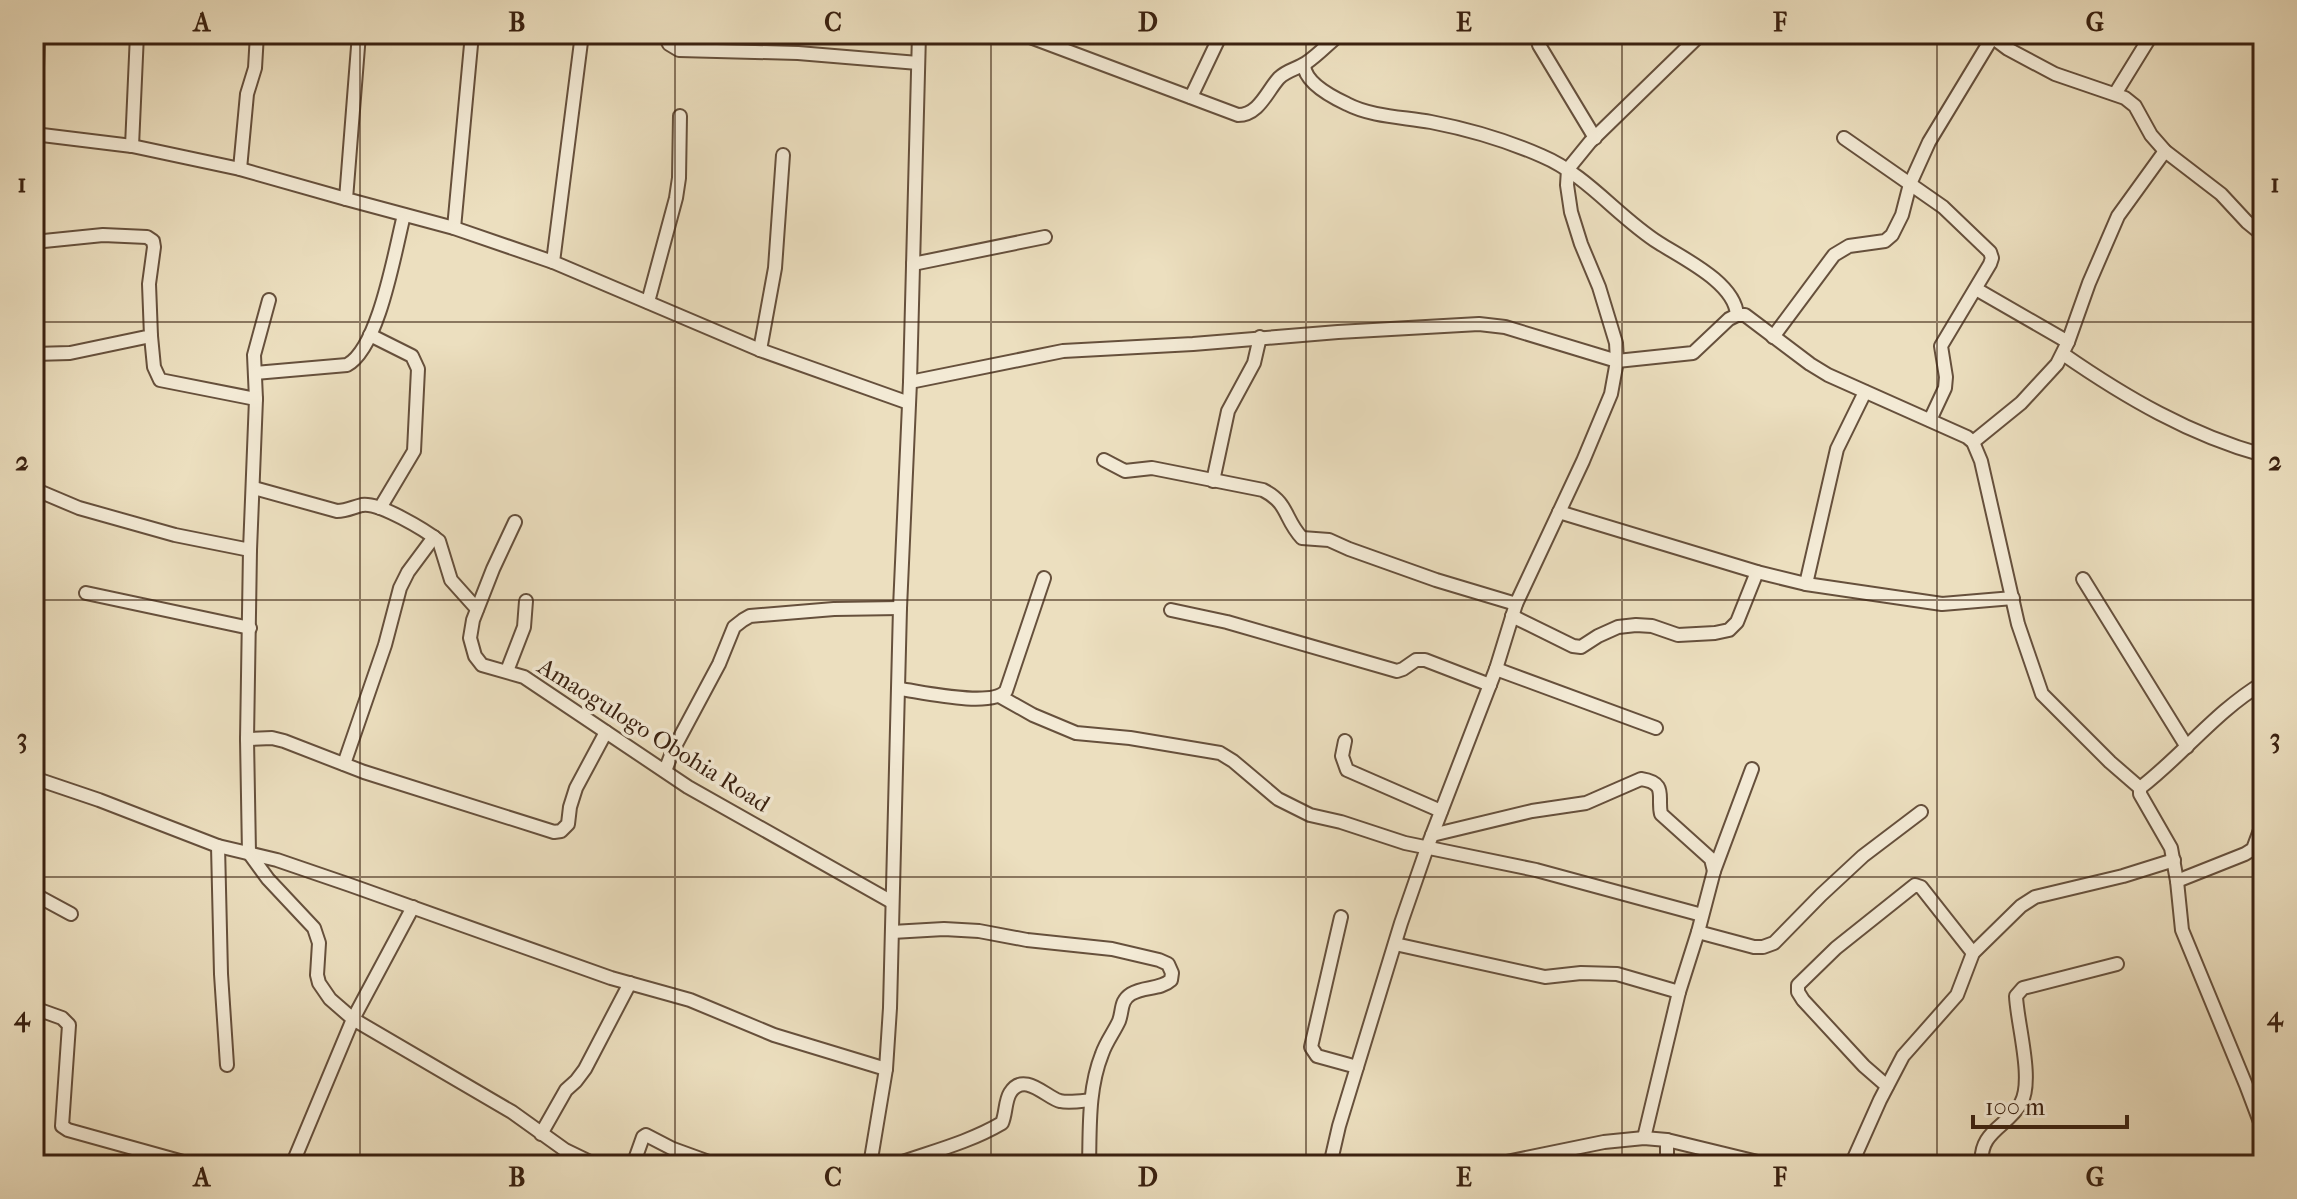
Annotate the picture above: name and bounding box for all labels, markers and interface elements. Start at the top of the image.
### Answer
text: A [192,7,212,38]
text: B [509,7,526,38]
text: C [824,7,842,38]
text: D [1138,7,1158,38]
text: E [1456,7,1472,38]
text: F [1772,7,1787,38]
text: G [2086,7,2104,38]
text: 1 [17,168,27,199]
text: 1 [2270,168,2280,199]
text: 2 [15,446,29,477]
text: 2 [2268,446,2282,477]
street label: Amaogulogo Obohia Road [532,652,776,818]
text: 3 [17,723,27,754]
text: 3 [2270,723,2280,754]
text: 4 [13,1001,31,1033]
text: 4 [2266,1001,2284,1033]
scale bar [1973,1079,2127,1129]
text: 100 m [1985,1093,2045,1121]
text: A [192,1162,212,1193]
text: B [509,1162,526,1193]
text: C [824,1162,842,1193]
text: D [1138,1162,1158,1193]
text: E [1456,1162,1472,1193]
text: F [1772,1162,1787,1193]
text: G [2086,1162,2104,1193]

